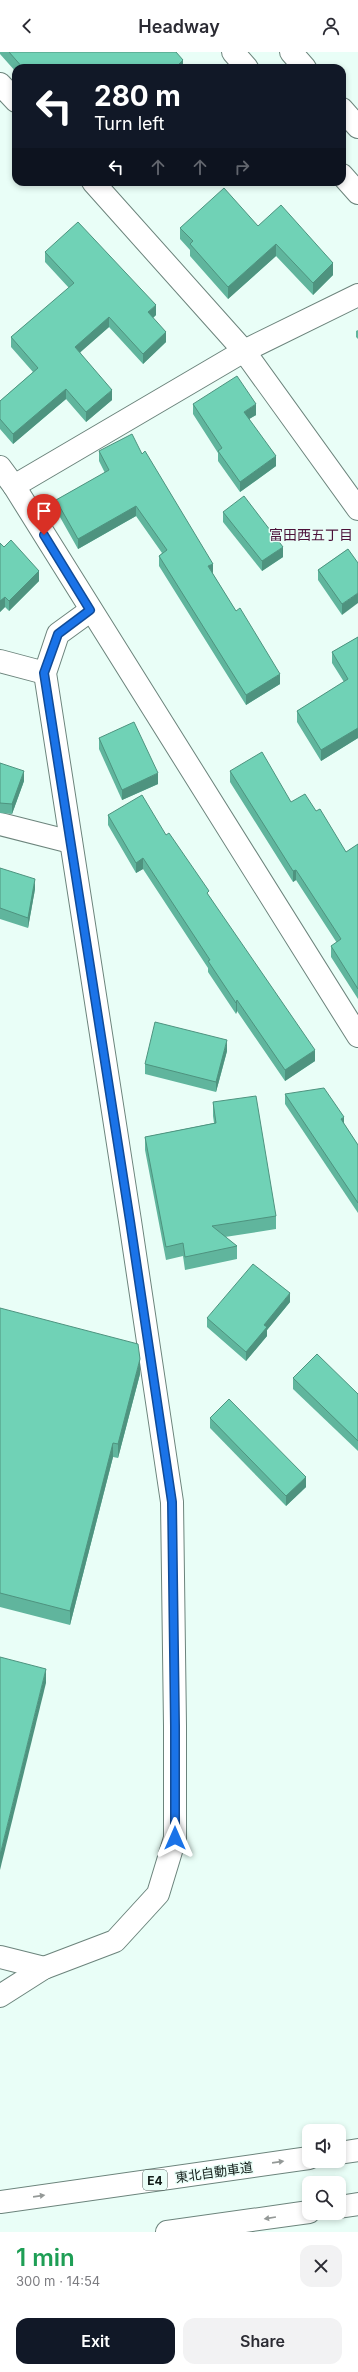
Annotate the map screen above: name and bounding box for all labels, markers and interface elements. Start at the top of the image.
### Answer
icon: back [16,15,38,37]
icon: person [320,15,342,37]
text: Headway [138,16,220,37]
text: 280 m [94,79,181,113]
icon: left [28,80,80,132]
text: Turn left [94,113,164,134]
icon: left [105,156,127,178]
icon: ahead [147,156,169,178]
icon: ahead [189,156,211,178]
icon: right [231,156,253,178]
pin [27,494,61,535]
icon: arrive [33,500,55,522]
district label: 富田西五丁目 [269,526,353,543]
position arrow [154,1817,196,1859]
map controls [302,2124,346,2220]
button: sound [302,2124,346,2168]
street label: 東北自動車道 [174,2159,254,2185]
one-way arrow [272,2159,284,2165]
road number: E4 [143,2170,167,2190]
button: search [302,2176,346,2220]
one-way arrow [33,2193,45,2199]
one-way arrow [264,2215,277,2221]
text: 1 min [16,2243,75,2272]
button: close [300,2245,342,2287]
text: 300 m · 14:54 [16,2273,100,2289]
button: Exit [16,2318,175,2364]
button: Share [183,2318,342,2364]

